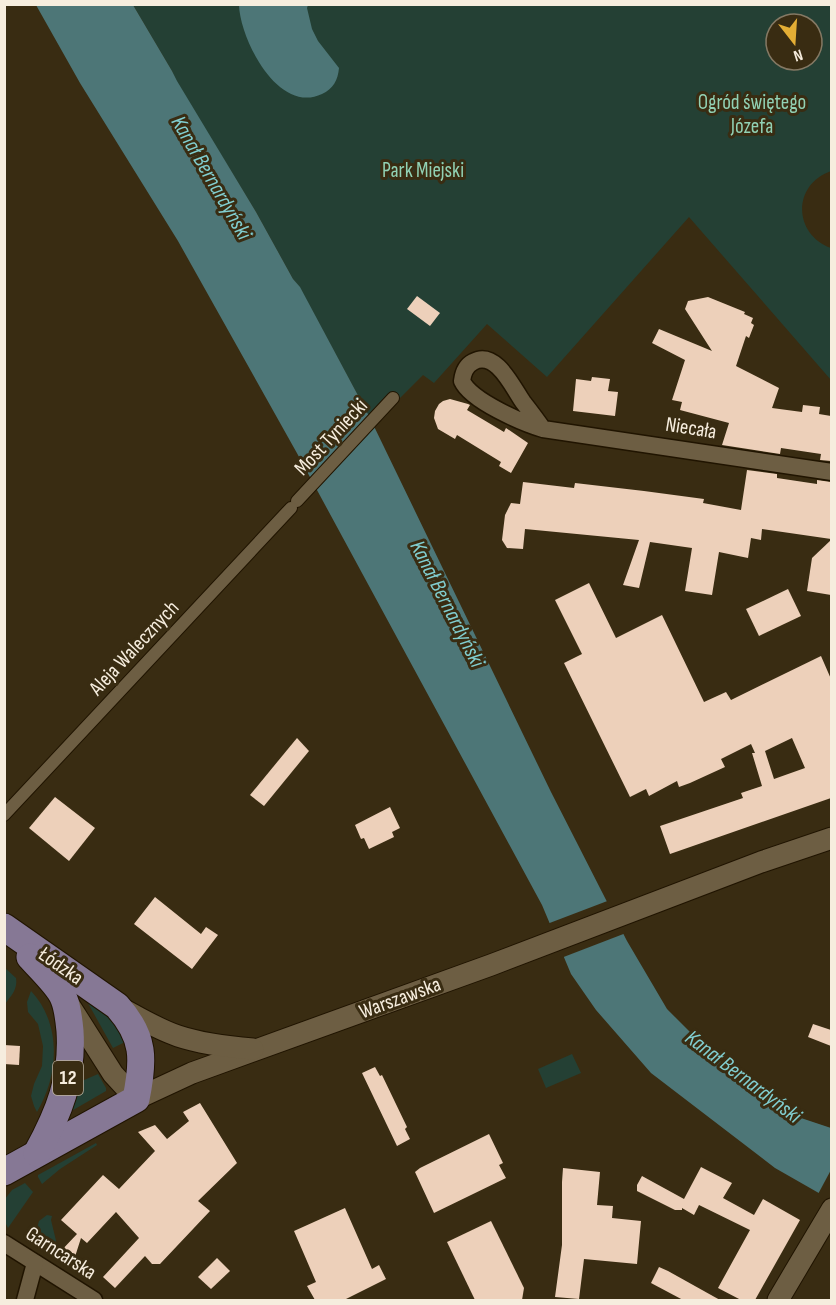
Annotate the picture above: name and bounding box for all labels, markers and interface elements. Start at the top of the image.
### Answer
north arrow [764,12,824,72]
text: N [791,45,805,65]
park label: Ogród świętego Józefa [698,90,806,139]
water label: Kanał Bernardyński [165,111,258,246]
park label: Park Miejski [382,158,464,183]
street label: Most Tyniecki [289,393,373,481]
street label: Niecała [664,412,718,444]
water label: Kanał Bernardyński [403,536,491,673]
street label: Aleja Walecznych [83,595,184,701]
street label: Łódzka [33,941,88,990]
street label: Warszawska [356,972,444,1024]
water label: Kanał Bernardyński [680,1024,807,1130]
road number: 12 [53,1061,83,1095]
street label: Garncarska [21,1221,101,1285]

